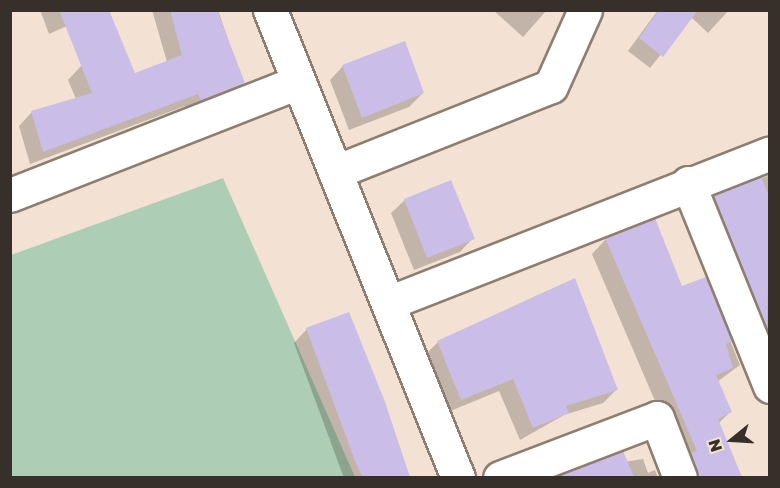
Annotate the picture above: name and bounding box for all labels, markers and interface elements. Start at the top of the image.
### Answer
north arrow [702,410,762,470]
text: N [703,437,726,454]

